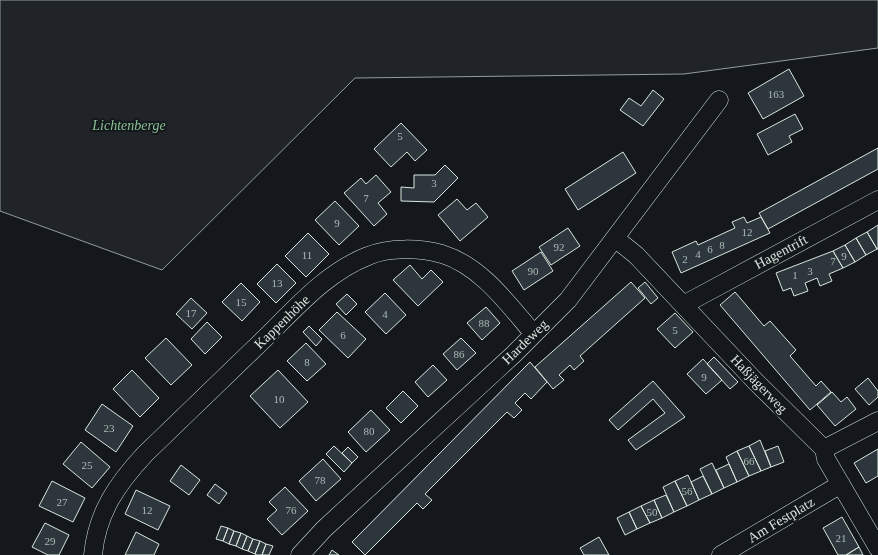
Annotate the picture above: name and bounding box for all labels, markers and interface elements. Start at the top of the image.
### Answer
house number: 163 [768,88,785,100]
park label: Lichtenberge [91,118,166,133]
house number: 5 [397,130,403,142]
house number: 3 [431,177,437,189]
house number: 7 [363,192,369,204]
house number: 9 [334,217,340,229]
house number: 12 [742,226,753,238]
street label: Hagentrift [752,232,810,272]
house number: 8 [719,239,725,251]
house number: 92 [554,241,565,253]
house number: 6 [707,243,713,255]
house number: 4 [695,248,701,260]
house number: 11 [302,249,312,261]
house number: 9 [841,250,847,262]
house number: 2 [682,253,688,265]
house number: 7 [830,255,836,267]
house number: 90 [528,265,539,277]
house number: 3 [807,265,813,277]
house number: 1 [792,269,798,281]
house number: 13 [272,277,283,289]
street label: Kappenhöhe [251,292,313,352]
house number: 15 [236,296,247,308]
house number: 17 [186,307,197,319]
house number: 4 [382,308,388,320]
house number: 88 [479,317,490,329]
street label: Hardeweg [499,317,551,367]
house number: 5 [672,324,678,336]
house number: 6 [340,329,346,341]
house number: 86 [454,348,465,360]
street label: Haßjägerweg [728,352,790,416]
house number: 8 [304,356,310,368]
house number: 9 [701,371,707,383]
house number: 10 [274,393,285,405]
house number: 23 [104,422,115,434]
house number: 80 [364,425,375,437]
house number: 66 [744,455,755,467]
house number: 25 [82,459,93,471]
house number: 78 [315,474,326,486]
house number: 56 [682,485,693,497]
street label: Am Festplatz [745,494,817,546]
house number: 27 [57,496,68,508]
house number: 12 [142,504,153,516]
house number: 76 [286,504,297,516]
house number: 50 [647,506,658,518]
house number: 21 [836,532,847,544]
house number: 29 [45,535,56,547]

